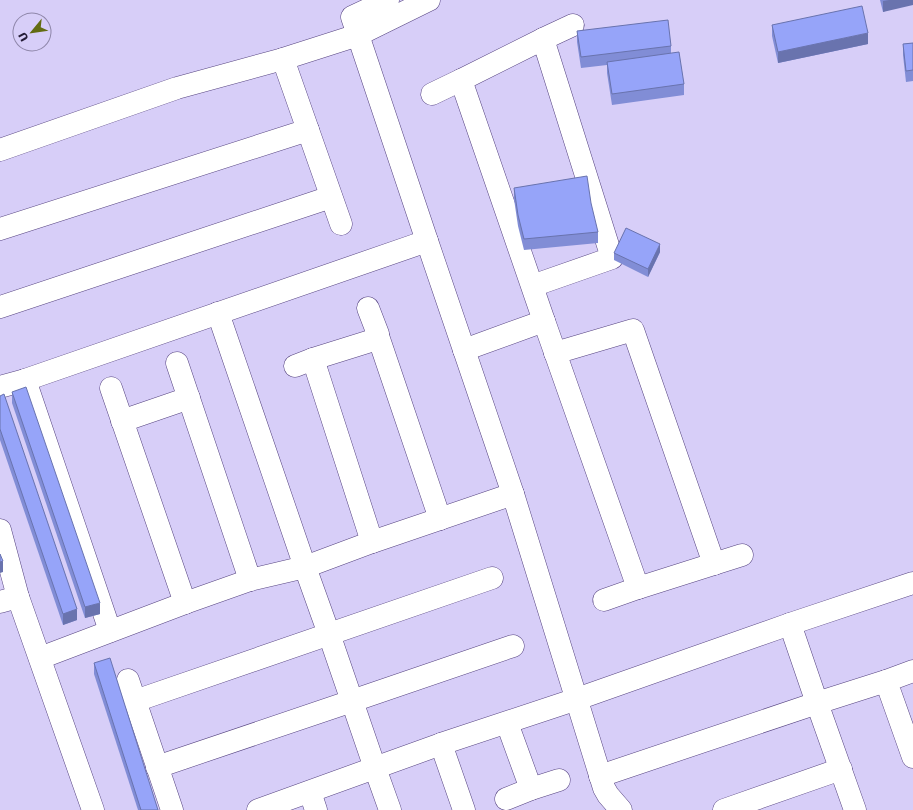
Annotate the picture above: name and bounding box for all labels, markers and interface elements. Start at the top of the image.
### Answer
north arrow [12,12,52,52]
text: U [16,30,32,44]

